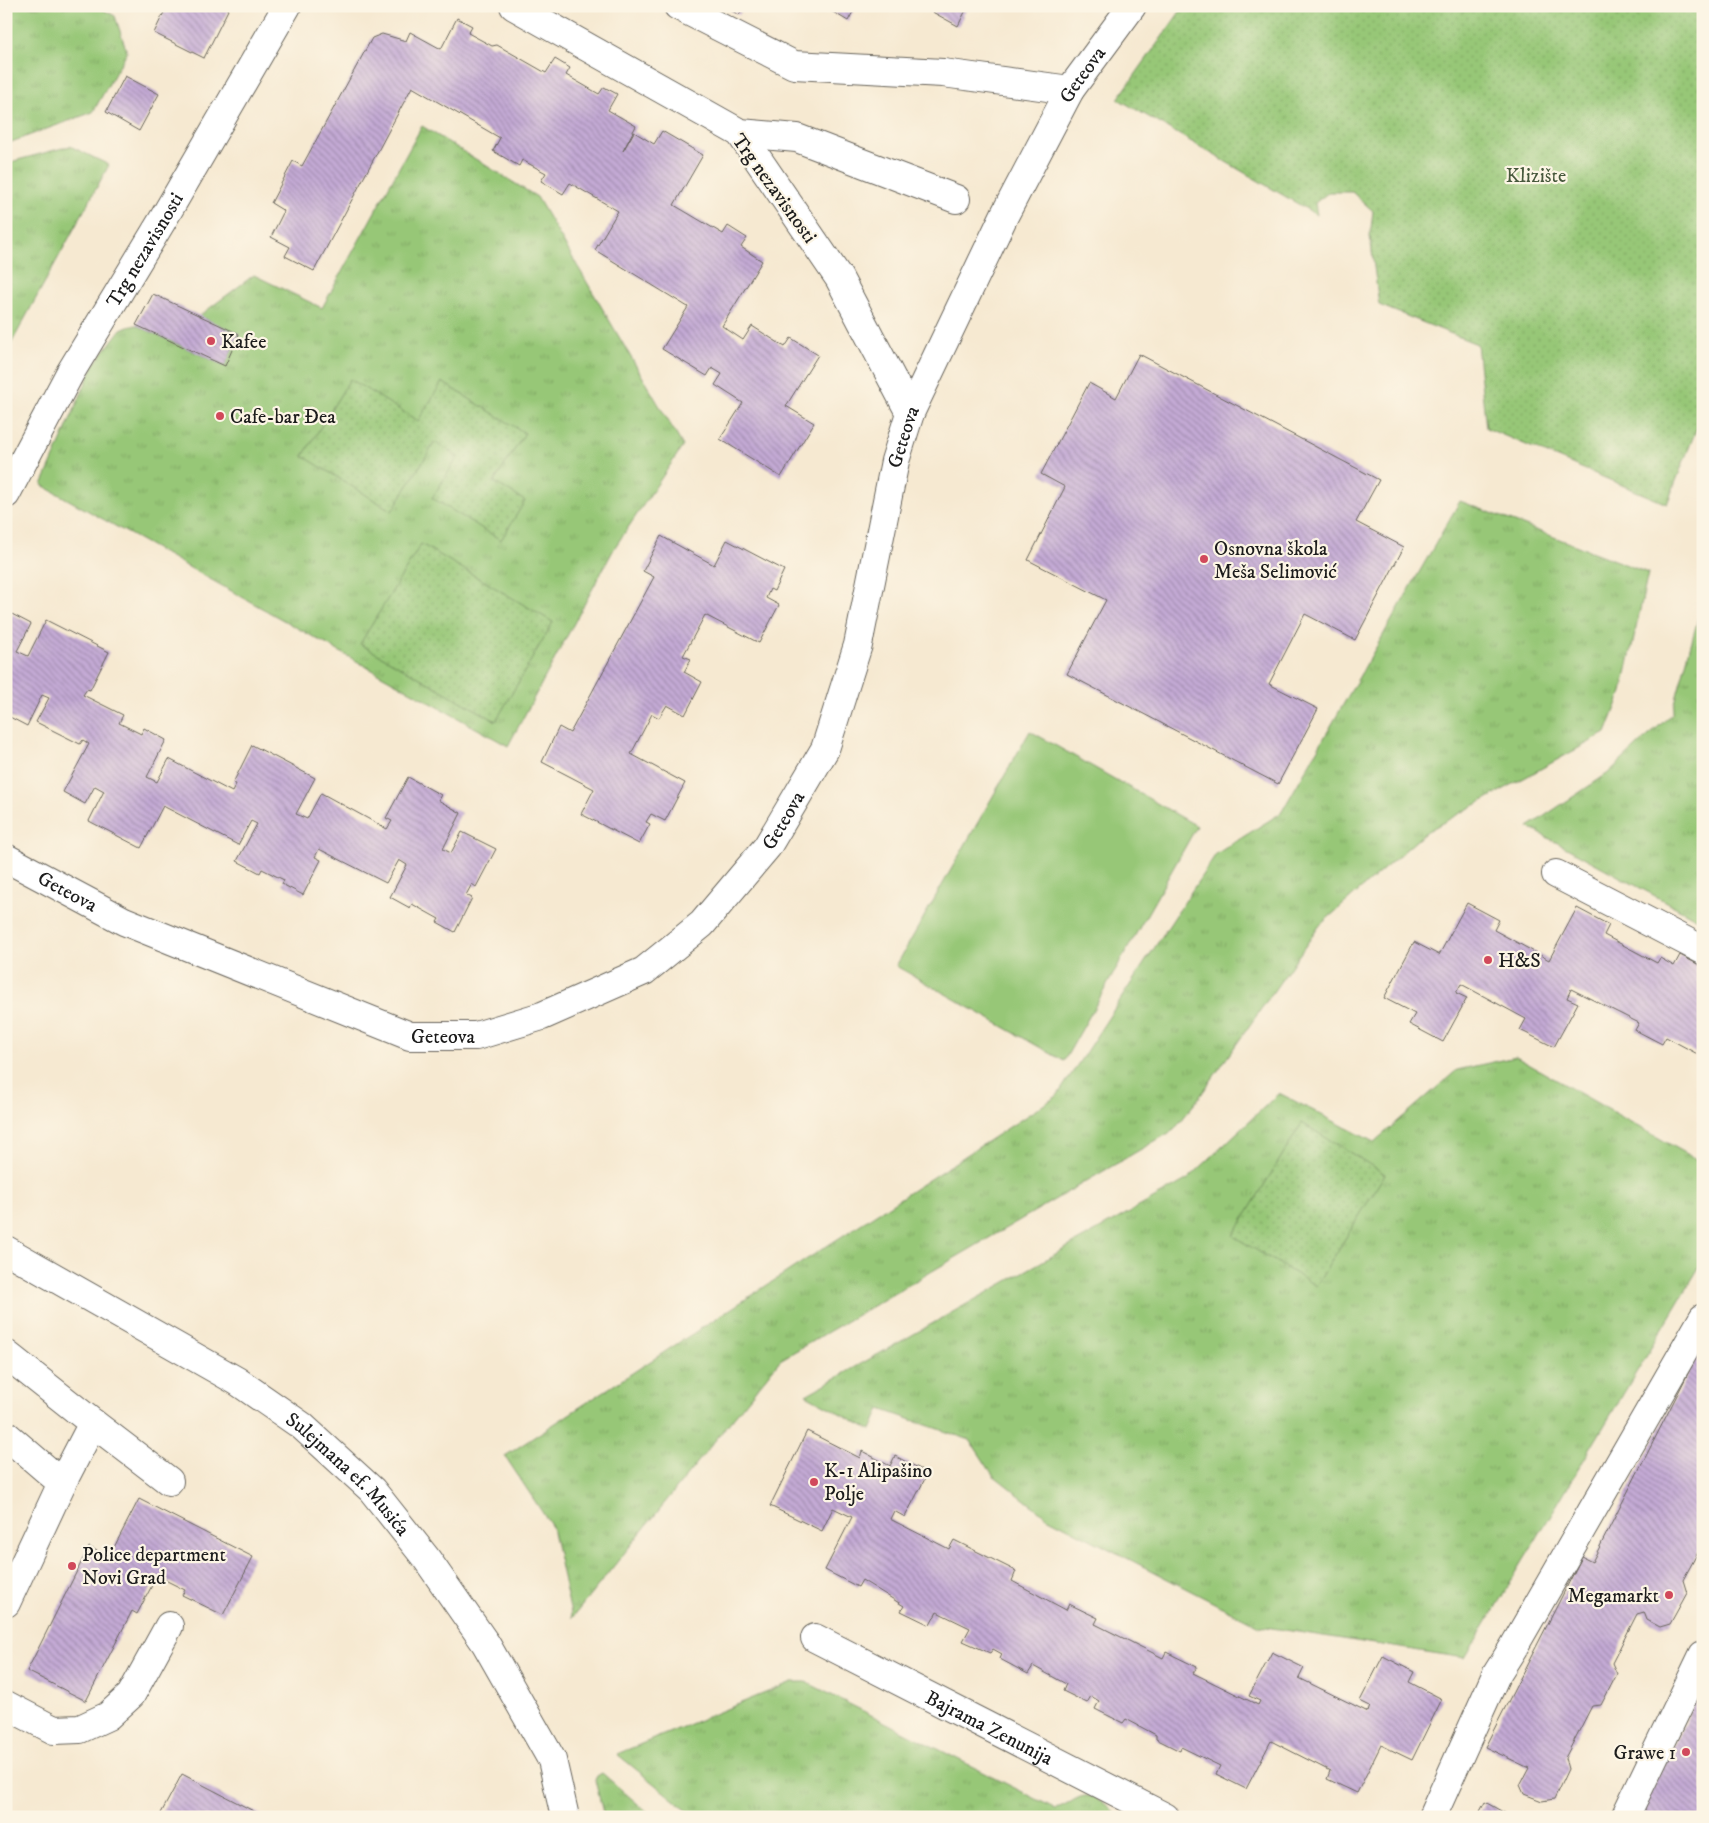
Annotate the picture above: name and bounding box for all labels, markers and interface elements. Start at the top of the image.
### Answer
street label: Geteova [1055,42,1112,107]
street label: Trg nezavisnosti [726,129,822,249]
park label: Klizište [1506,164,1566,189]
street label: Trg nezavisnosti [102,189,190,312]
place label: Kafee [221,330,266,355]
marker: Kafee [205,335,217,347]
street label: Geteova [883,401,926,471]
place label: Cafe-bar Đea [230,405,336,430]
marker: Cafe-bar Đea [214,410,226,422]
place label: Osnovna škola Meša Selimović [1214,537,1337,585]
marker: Osnovna škola Meša Selimović [1198,553,1210,565]
street label: Geteova [757,787,811,855]
street label: Geteova [33,866,102,919]
place label: H&S [1498,949,1541,974]
marker: H&S [1482,954,1494,966]
street label: Geteova [411,1025,475,1050]
street label: Sulejmana ef. Musića [280,1407,415,1542]
place label: K-1 Alipašino Polje [824,1459,932,1507]
marker: K-1 Alipašino Polje [808,1476,820,1488]
place label: Police department Novi Grad [82,1543,226,1591]
marker: Police department Novi Grad [66,1560,78,1572]
place label: Megamarkt [1567,1584,1659,1609]
marker: Megamarkt [1663,1589,1675,1601]
street label: Bajrama Zenunija [921,1686,1057,1772]
place label: Grawe 1 [1613,1741,1676,1766]
marker: Grawe 1 [1680,1746,1692,1758]

